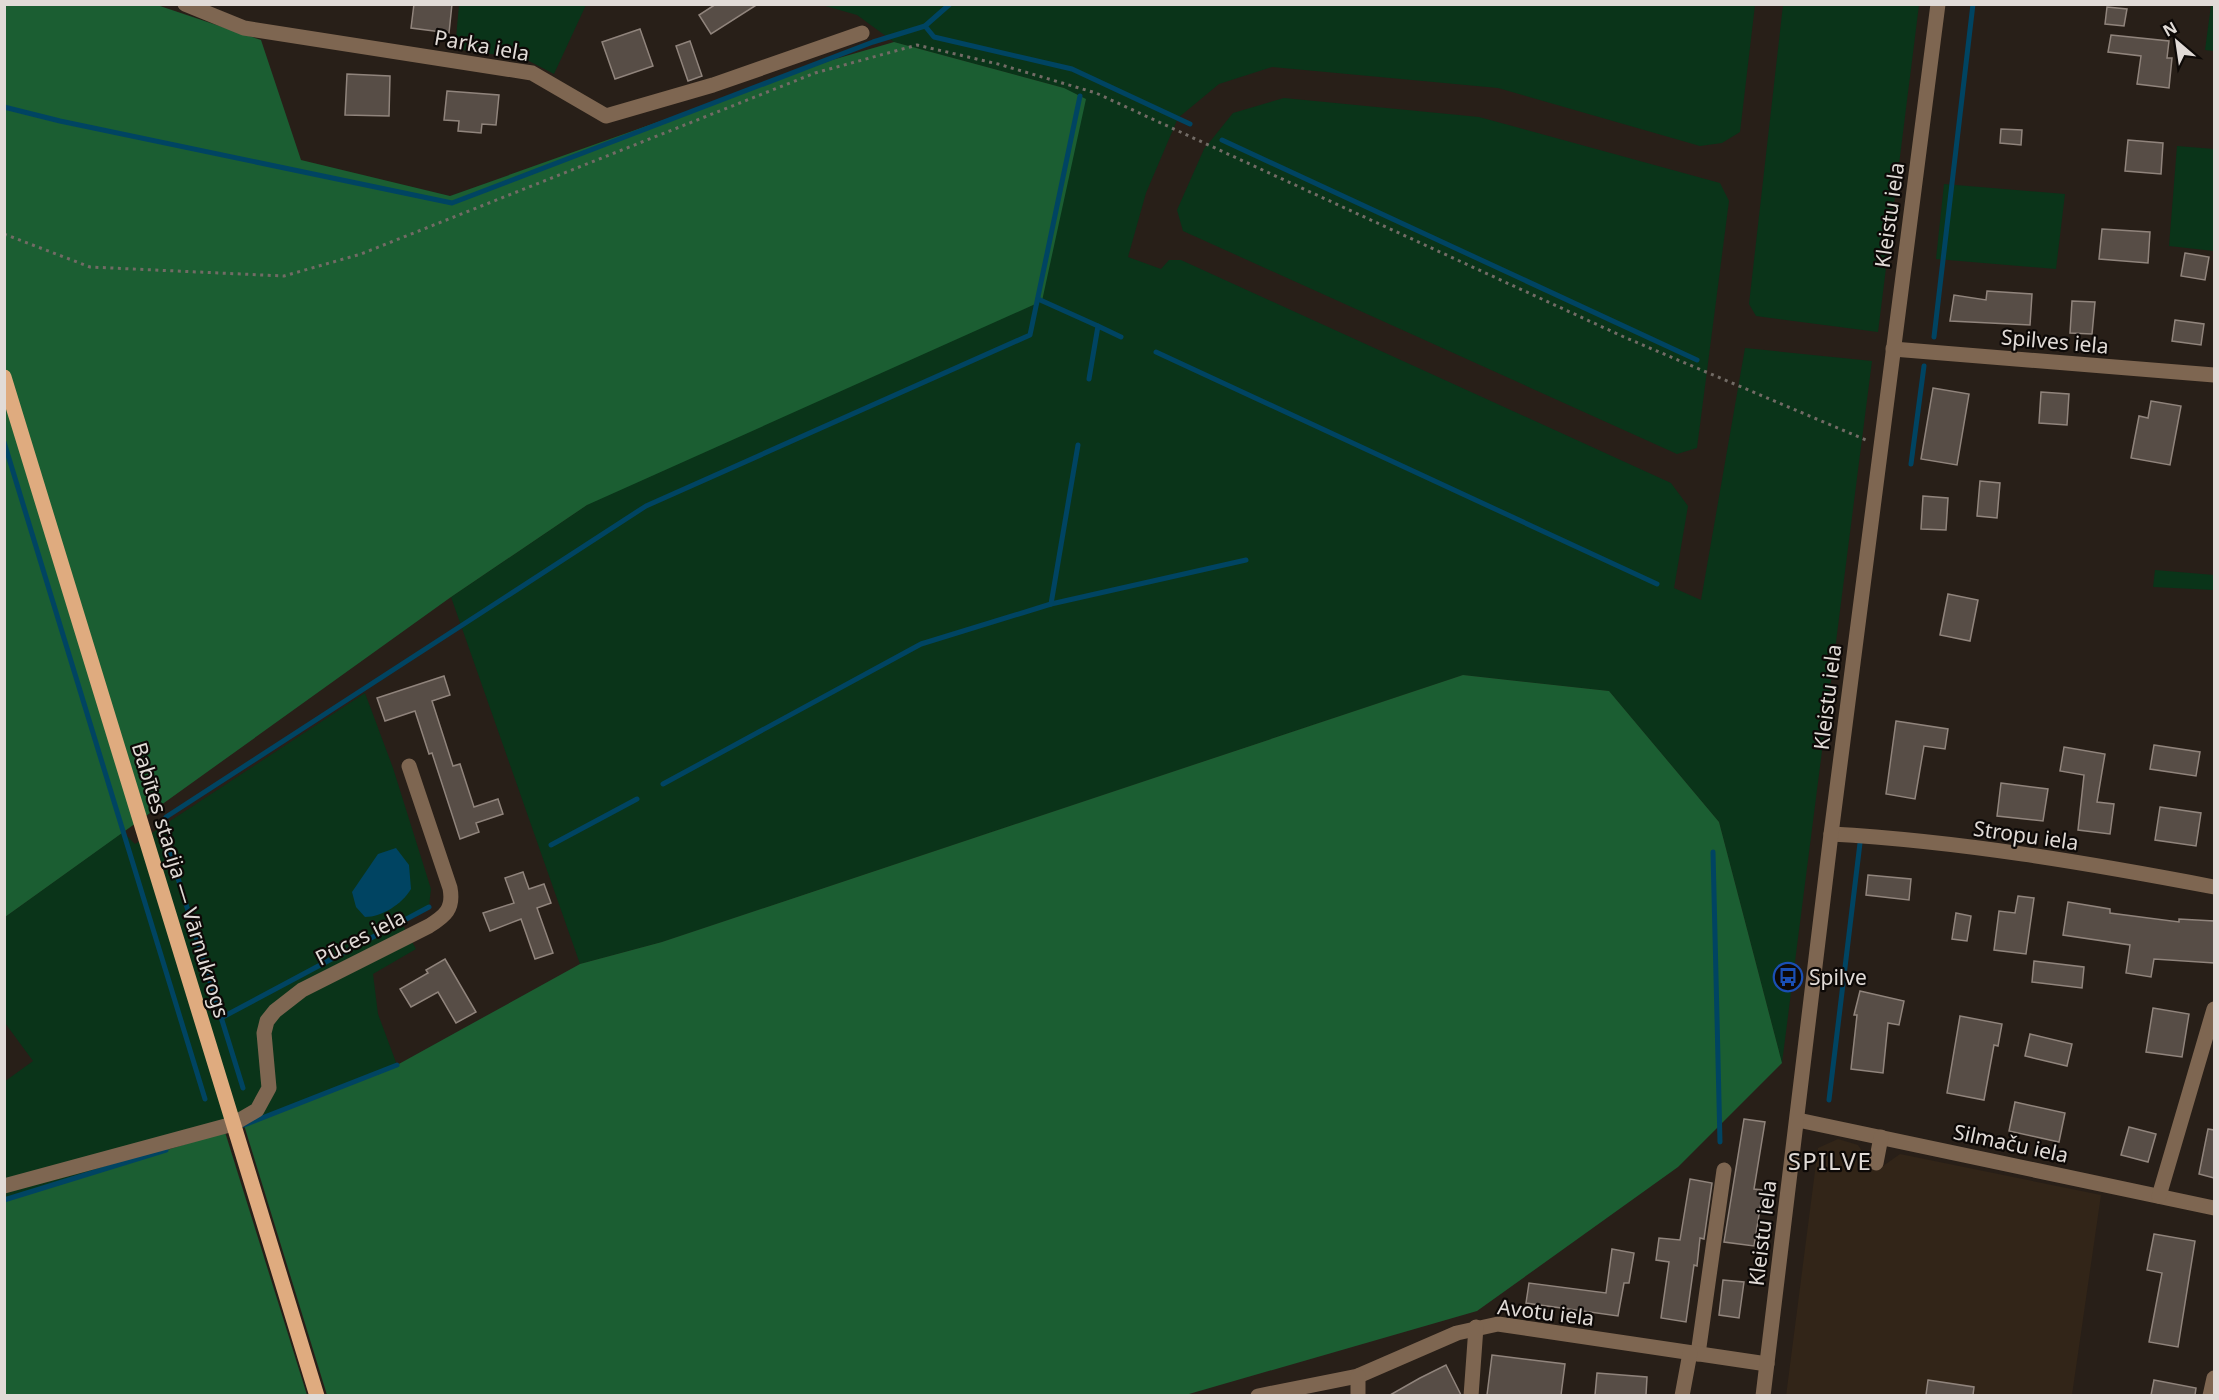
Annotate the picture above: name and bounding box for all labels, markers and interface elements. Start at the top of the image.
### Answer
north arrow [2147,12,2207,72]
text: N [2159,16,2181,42]
street label: Parka iela [432,23,532,67]
street label: Kleistu iela [1868,160,1910,270]
street label: Spilves iela [2000,322,2110,360]
street label: Kleistu iela [1807,643,1847,751]
street label: Babītes stacija — Vārnukrogs [126,739,236,1021]
street label: Stropu iela [1972,814,2080,856]
street label: Pūces iela [310,902,410,972]
bus stop icon: Spilve [1772,961,1804,993]
place label: Spilve [1809,963,1867,991]
street label: Silmaču iela [1951,1117,2071,1169]
district label: SPILVE [1788,1144,1872,1177]
street label: Kleistu iela [1742,1179,1782,1287]
street label: Avotu iela [1496,1292,1596,1332]

